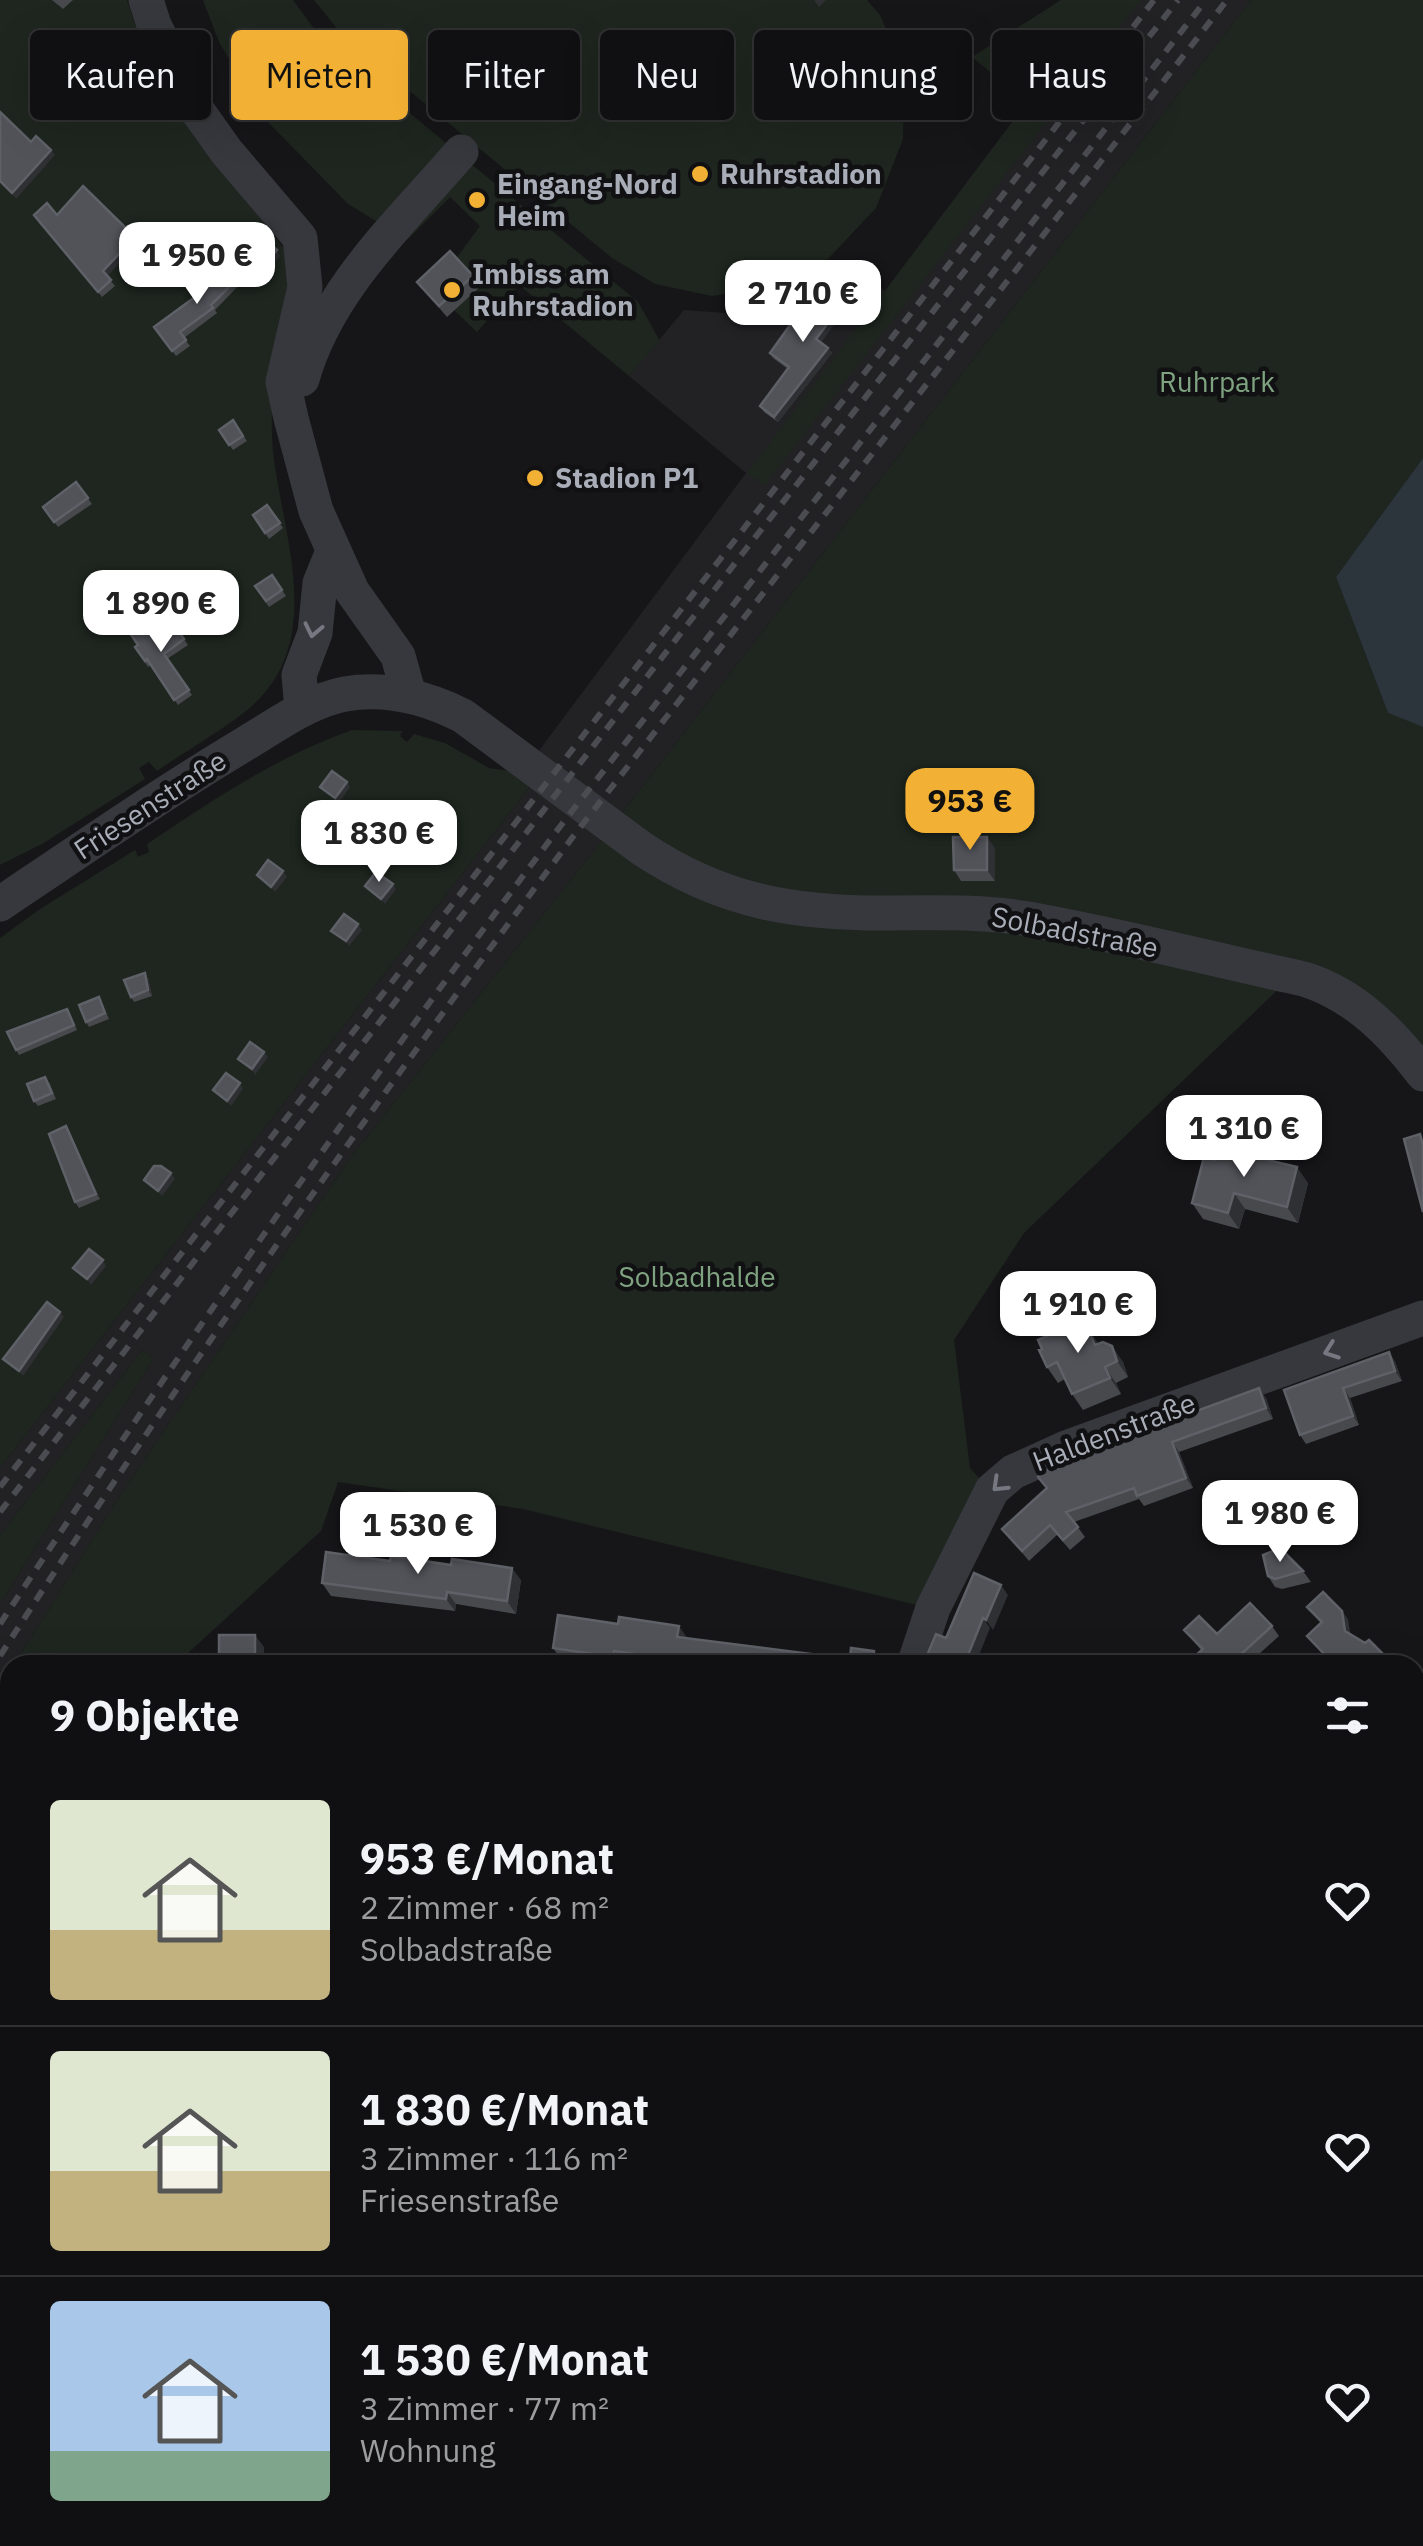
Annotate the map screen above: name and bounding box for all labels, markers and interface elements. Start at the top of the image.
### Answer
chip: Kaufen [30,30,211,120]
chip: Mieten [231,30,408,120]
chip: Filter [428,30,580,120]
chip: Neu [600,30,734,120]
chip: Wohnung [754,30,972,120]
chip: Haus [992,30,1143,120]
place label: Ruhrstadion [720,155,882,192]
marker: Ruhrstadion [689,163,711,185]
place label: Eingang-Nord Heim [497,165,678,234]
marker: Eingang-Nord Heim [466,189,488,211]
pin: 1 950 € [105,222,289,307]
text: 1 950 € [141,233,253,275]
place label: Imbiss am Ruhrstadion [472,255,634,324]
pin: 2 710 € [711,260,895,345]
text: 2 710 € [747,271,859,313]
marker: Imbiss am Ruhrstadion [441,279,463,301]
park label: Ruhrpark [1159,363,1275,400]
place label: Stadion P1 [555,459,698,496]
marker: Stadion P1 [524,467,546,489]
pin: 1 890 € [69,570,253,655]
text: 1 890 € [105,581,217,623]
one-way arrow [304,621,325,638]
street label: Friesenstraße [67,742,233,868]
pin: 953 € [900,768,1040,853]
text: 953 € [927,779,1013,821]
pin: 1 830 € [287,800,471,885]
text: 1 830 € [323,811,435,853]
street label: Solbadstraße [989,897,1161,966]
pin: 1 310 € [1152,1095,1336,1180]
text: 1 310 € [1188,1106,1300,1148]
park label: Solbadhalde [618,1258,776,1295]
pin: 1 910 € [986,1271,1170,1356]
text: 1 910 € [1022,1282,1134,1324]
one-way arrow [1324,1339,1341,1360]
street label: Haldenstraße [1027,1384,1201,1480]
one-way arrow [993,1474,1011,1492]
pin: 1 980 € [1188,1480,1372,1565]
text: 1 980 € [1224,1491,1336,1533]
pin: 1 530 € [326,1492,510,1577]
text: 1 530 € [362,1503,474,1545]
text: 9 Objekte [50,1688,240,1743]
icon: filters [1320,1688,1375,1743]
text: 953 €/Monat [360,1831,614,1886]
icon: home [130,1840,250,1960]
icon: heart [1320,1873,1375,1928]
text: 2 Zimmer · 68 m² [360,1886,609,1928]
text: Solbadstraße [360,1928,553,1970]
text: 1 830 €/Monat [360,2082,649,2137]
icon: home [130,2091,250,2211]
icon: heart [1320,2124,1375,2179]
text: 3 Zimmer · 116 m² [360,2137,628,2179]
text: Friesenstraße [360,2179,559,2221]
text: 1 530 €/Monat [360,2332,649,2387]
icon: home [130,2341,250,2461]
icon: heart [1320,2374,1375,2429]
text: 3 Zimmer · 77 m² [360,2387,609,2429]
text: Wohnung [360,2429,496,2471]

